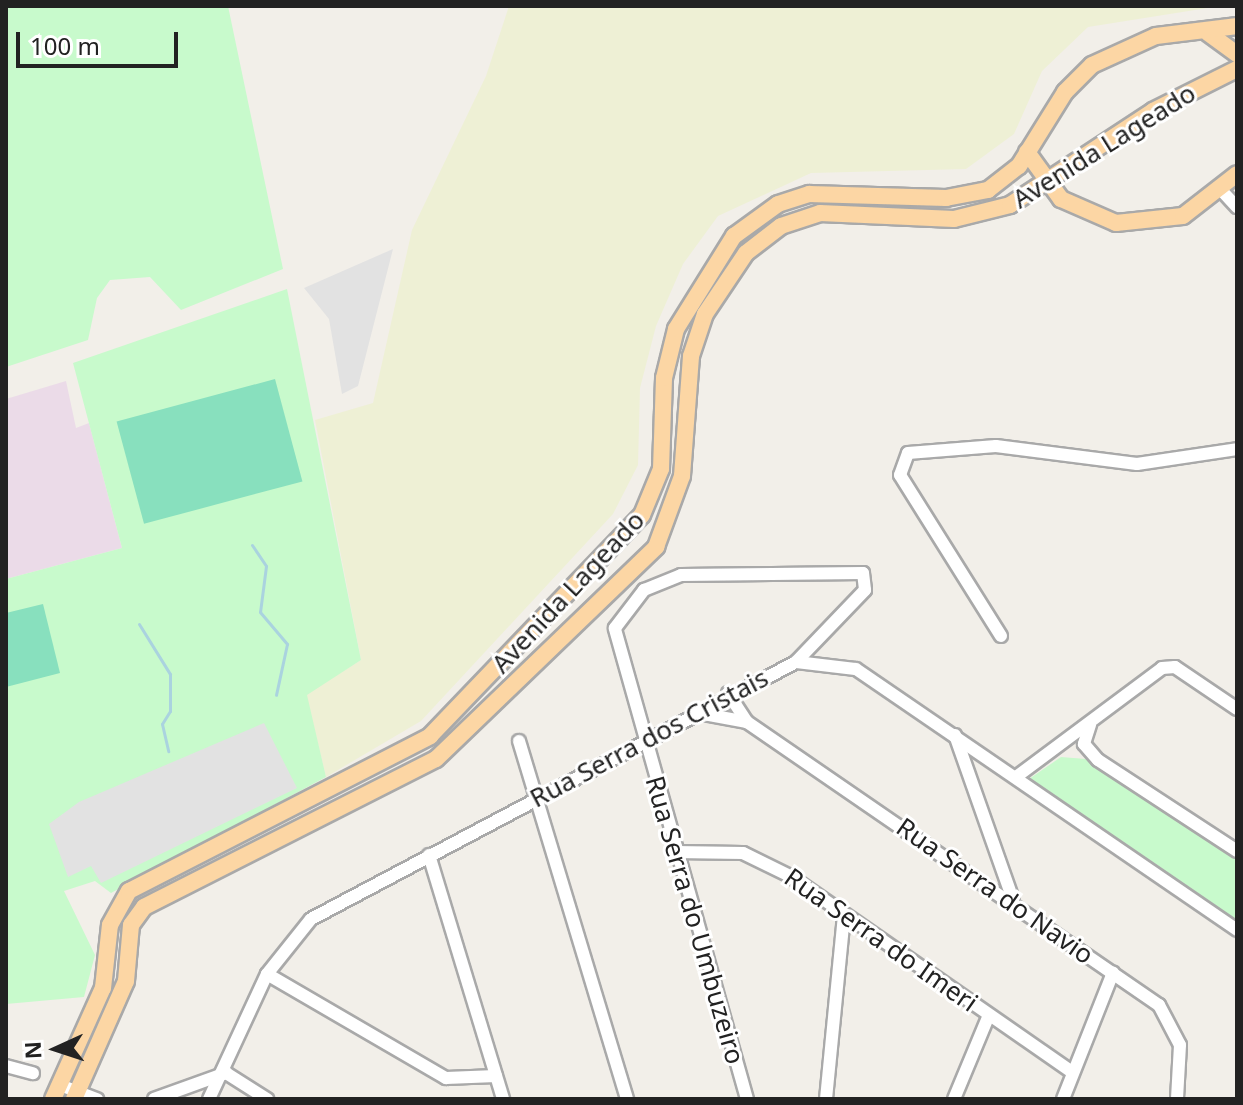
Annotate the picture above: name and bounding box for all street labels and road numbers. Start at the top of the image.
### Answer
street label: Avenida Lageado [1007,77,1201,215]
street label: Avenida Lageado [485,505,651,679]
street label: Rua Serra dos Cristais [525,662,773,814]
street label: Rua Serra do Umbuzeiro [639,772,751,1068]
street label: Rua Serra do Navio [890,811,1100,971]
street label: Rua Serra do Imeri [778,862,984,1018]

